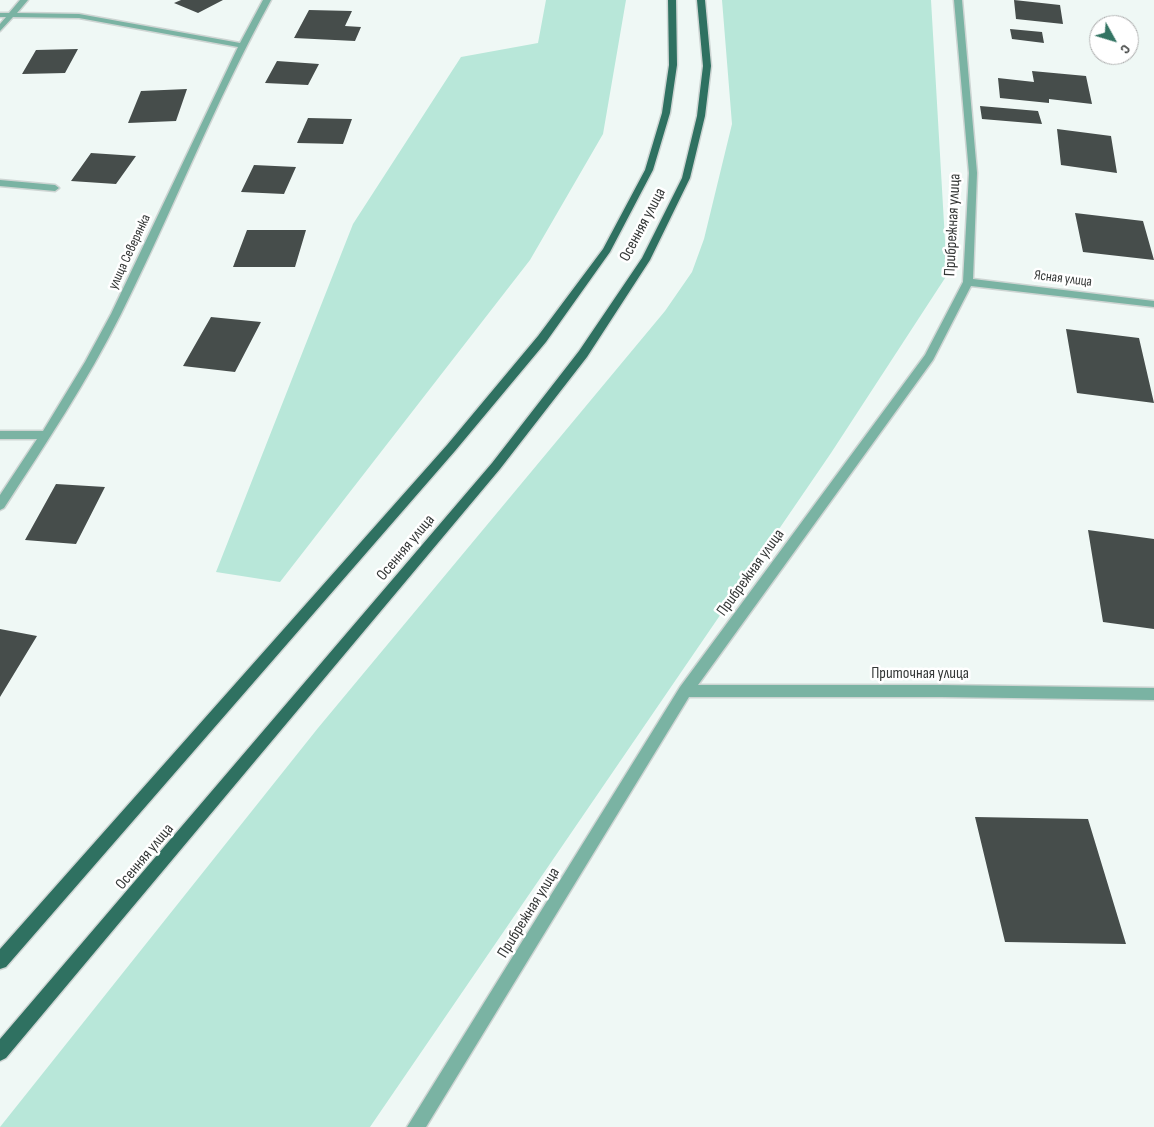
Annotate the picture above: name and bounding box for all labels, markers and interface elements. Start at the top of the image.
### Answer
north arrow [1089,15,1139,65]
text: С [1116,41,1134,57]
street label: Прибрежная улица [941,173,965,277]
street label: Осенняя улица [616,185,670,265]
street label: улица Северянка [105,212,155,292]
street label: Ясная улица [1033,267,1093,291]
street label: Осенняя улица [373,511,439,585]
street label: Прибрежная улица [713,526,789,620]
street label: Приточная улица [871,664,969,684]
street label: Осенняя улица [112,820,178,894]
street label: Прибрежная улица [494,864,564,962]

